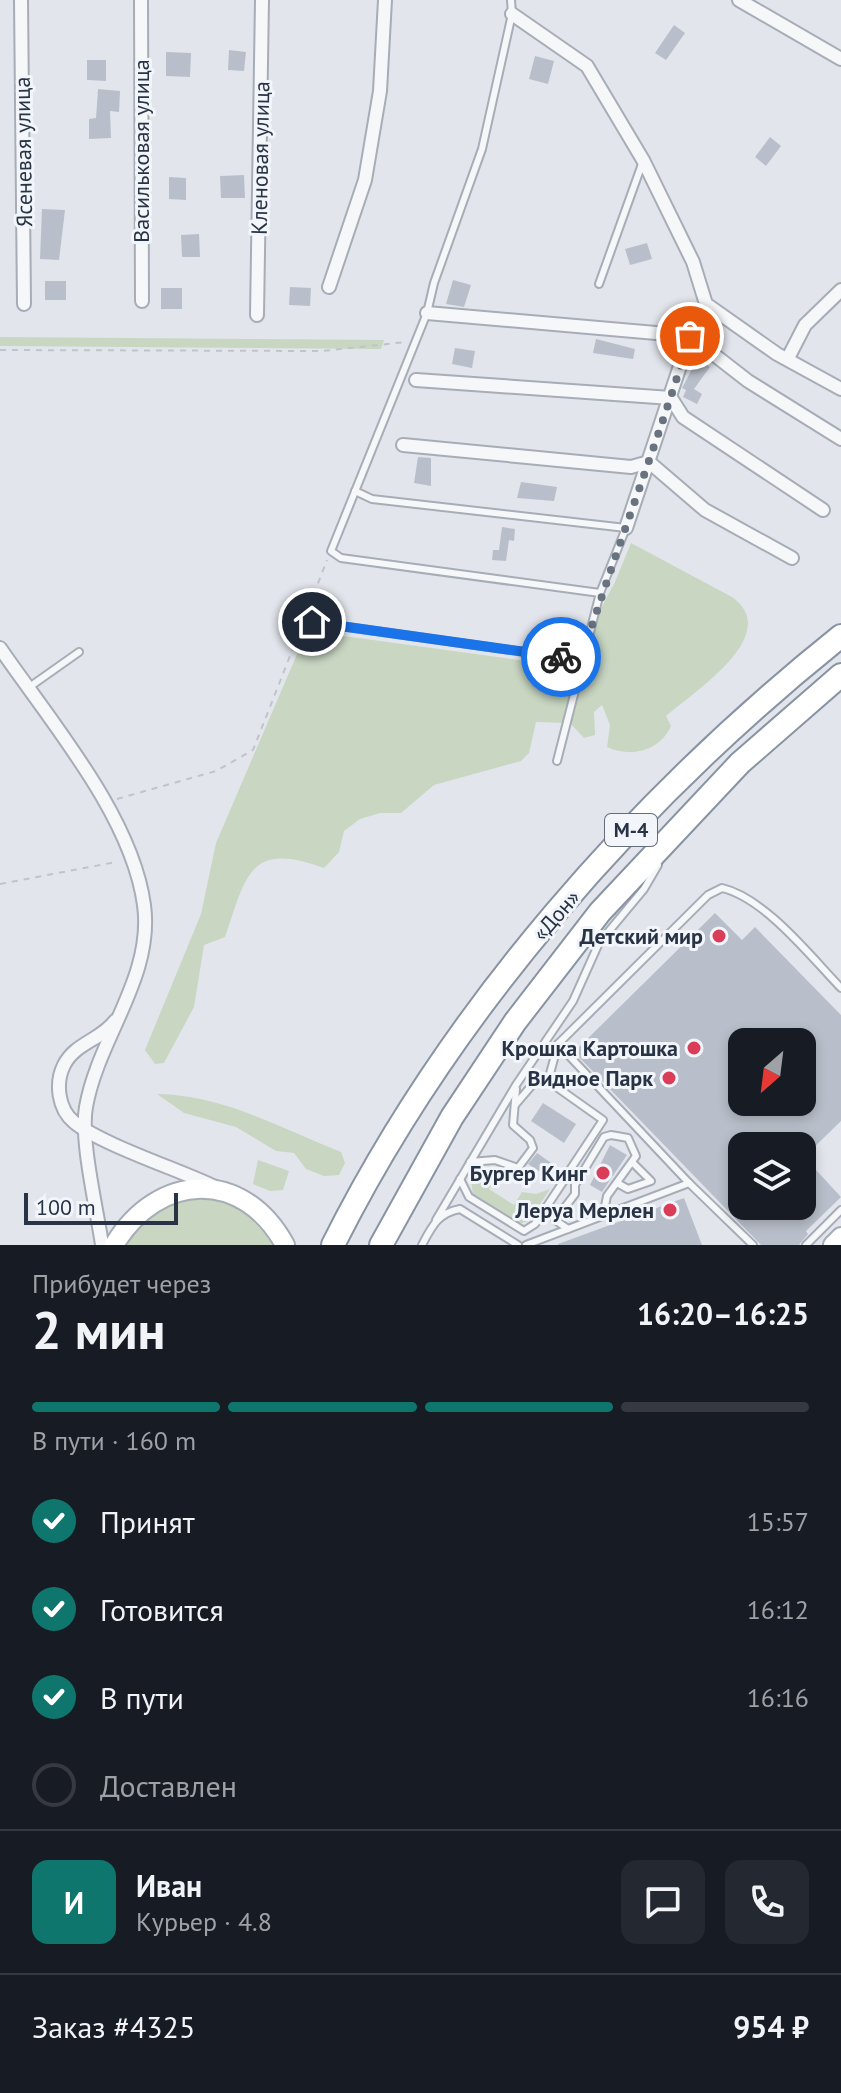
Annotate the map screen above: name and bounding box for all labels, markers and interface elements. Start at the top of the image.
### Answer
street label: Васильковая улица [127,59,155,243]
street label: Ясеневая улица [8,77,38,227]
street label: Кленовая улица [245,81,275,235]
pin [656,302,724,370]
icon: bag [668,314,712,358]
pin [278,588,346,656]
icon: home [290,600,334,644]
courier [521,617,601,697]
icon: bike [539,635,583,679]
road number: М-4 [605,814,657,846]
street label: «Дон» [526,884,586,946]
place label: Детский мир [580,922,703,950]
marker: Детский мир [710,927,728,945]
north arrow [728,1028,816,1116]
map controls [728,1028,816,1220]
place label: Крошка Картошка [501,1034,678,1062]
marker: Крошка Картошка [685,1039,703,1057]
place label: Видное Парк [528,1064,653,1092]
marker: Видное Парк [660,1069,678,1087]
button: layers [728,1132,816,1220]
place label: Бургер Кинг [470,1159,588,1187]
marker: Бургер Кинг [594,1164,612,1182]
scale bar [24,1189,178,1225]
text: 100 m [36,1193,96,1221]
place label: Леруа Мерлен [515,1196,654,1224]
marker: Леруа Мерлен [661,1201,679,1219]
text: Прибудет через [32,1267,211,1300]
text: 16:20–16:25 [637,1294,809,1333]
text: 2 мин [32,1296,166,1363]
text: В пути · 160 m [32,1424,196,1457]
icon: check [32,1499,76,1543]
text: Принят [100,1502,195,1541]
text: 15:57 [747,1505,809,1538]
icon: check [32,1587,76,1631]
text: Готовится [100,1590,224,1629]
text: 16:12 [747,1593,809,1626]
icon: check [32,1675,76,1719]
text: В пути [100,1678,184,1717]
text: 16:16 [747,1681,809,1714]
text: Доставлен [100,1766,237,1805]
button: chat [621,1860,705,1944]
button: phone [725,1860,809,1944]
text: Иван [136,1866,202,1905]
text: И [64,1883,84,1922]
text: Курьер · 4.8 [136,1905,272,1938]
text: Заказ #4325 [32,2007,195,2046]
text: 954 ₽ [733,2007,809,2046]

